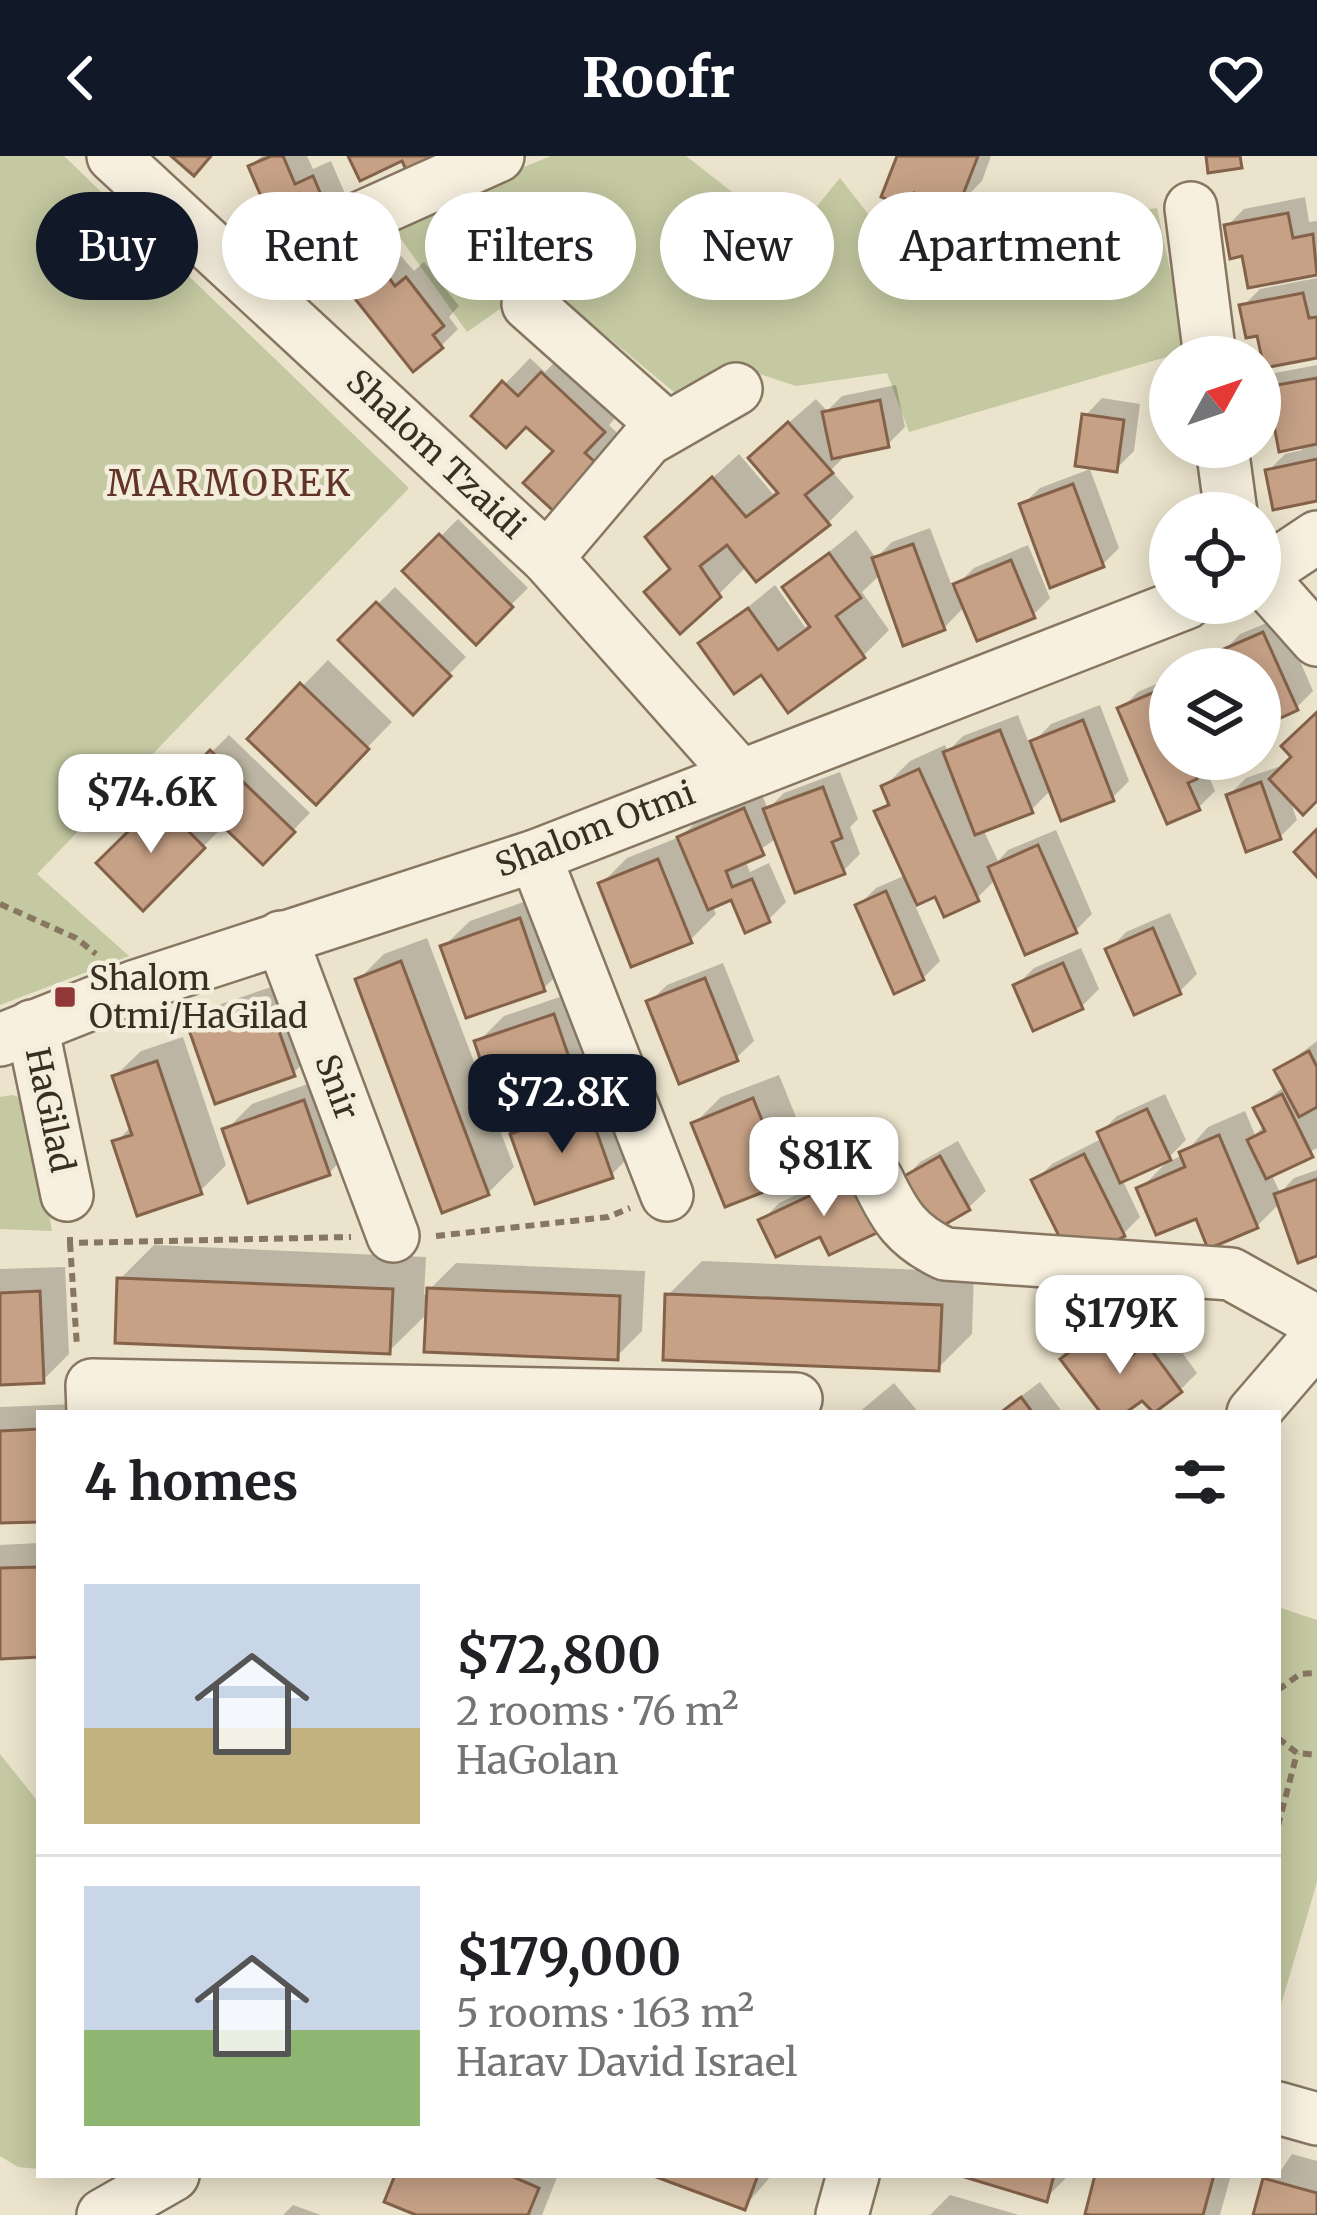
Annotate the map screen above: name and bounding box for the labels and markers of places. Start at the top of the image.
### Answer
pin: $74.6K [53,754,249,856]
place label: Shalom Otmi/HaGilad [89,958,308,1037]
marker: Shalom Otmi/HaGilad [52,984,78,1010]
pin: $72.8K [464,1054,660,1156]
pin: $81K [753,1117,895,1219]
pin: $179K [1036,1275,1204,1377]

